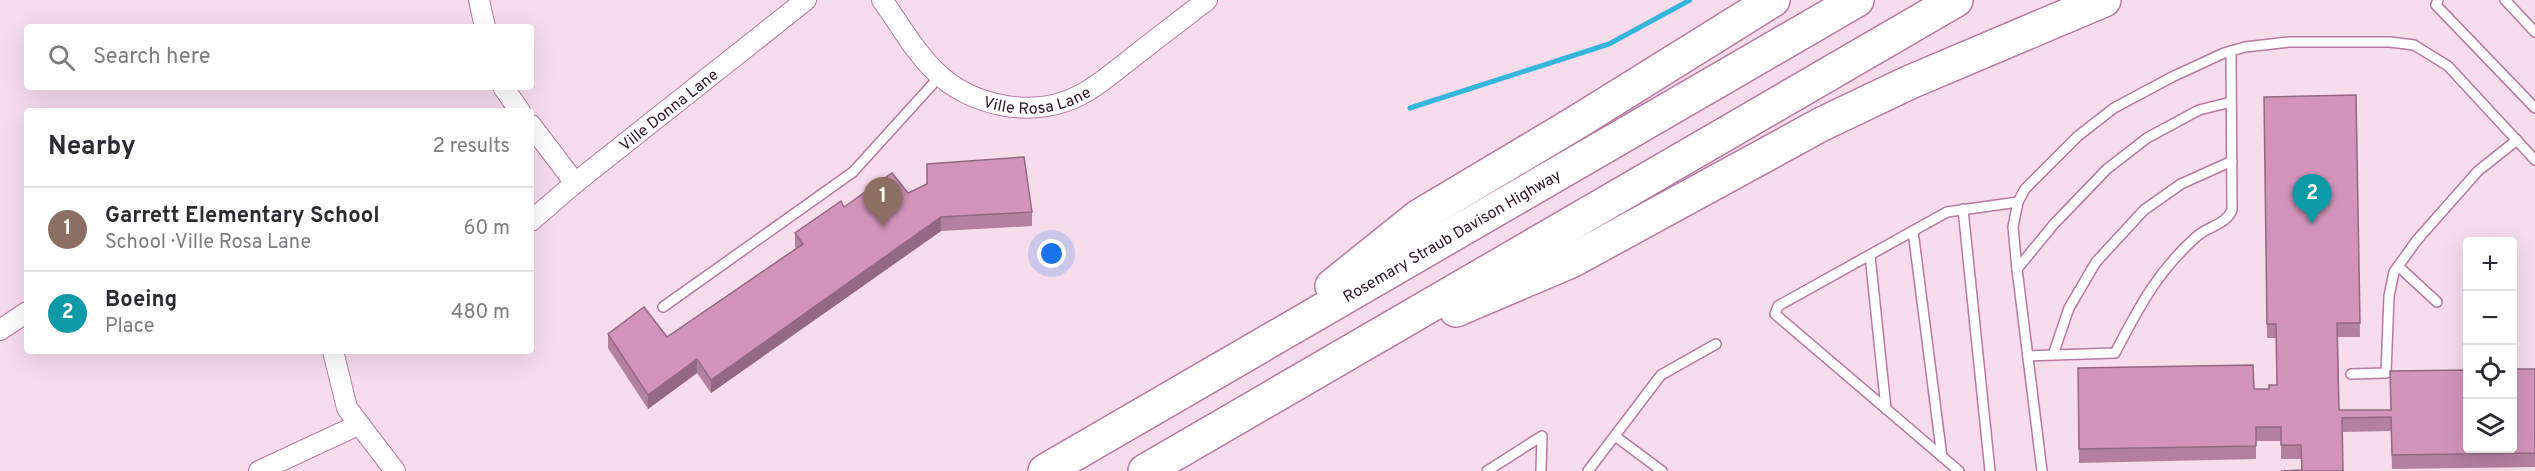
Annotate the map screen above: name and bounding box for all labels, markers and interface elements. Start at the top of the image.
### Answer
search box [24,24,534,90]
icon: search [45,41,78,74]
text: Search here [93,44,211,71]
street label: Ville Donna Lane [616,65,723,156]
street label: Ville Rosa Lane [981,83,1095,120]
text: Nearby [48,131,136,164]
text: 2 results [433,134,510,160]
street label: Rosemary Straub Davison Highway [1340,166,1565,308]
pin: 2 [2292,174,2332,224]
pin: 1 [864,178,902,227]
text: Garrett Elementary School [105,203,380,230]
text: 1 [64,216,72,242]
text: 60 m [464,216,510,242]
text: School · Ville Rosa Lane [105,230,311,256]
map controls [2463,237,2517,453]
button: + [2463,237,2517,291]
your location [1037,239,1066,268]
text: Boeing [105,287,177,314]
button: − [2463,291,2517,345]
text: 2 [61,300,74,326]
text: 480 m [451,300,510,326]
text: Place [105,314,155,340]
button: locate [2463,345,2517,399]
button: layers [2463,399,2517,453]

